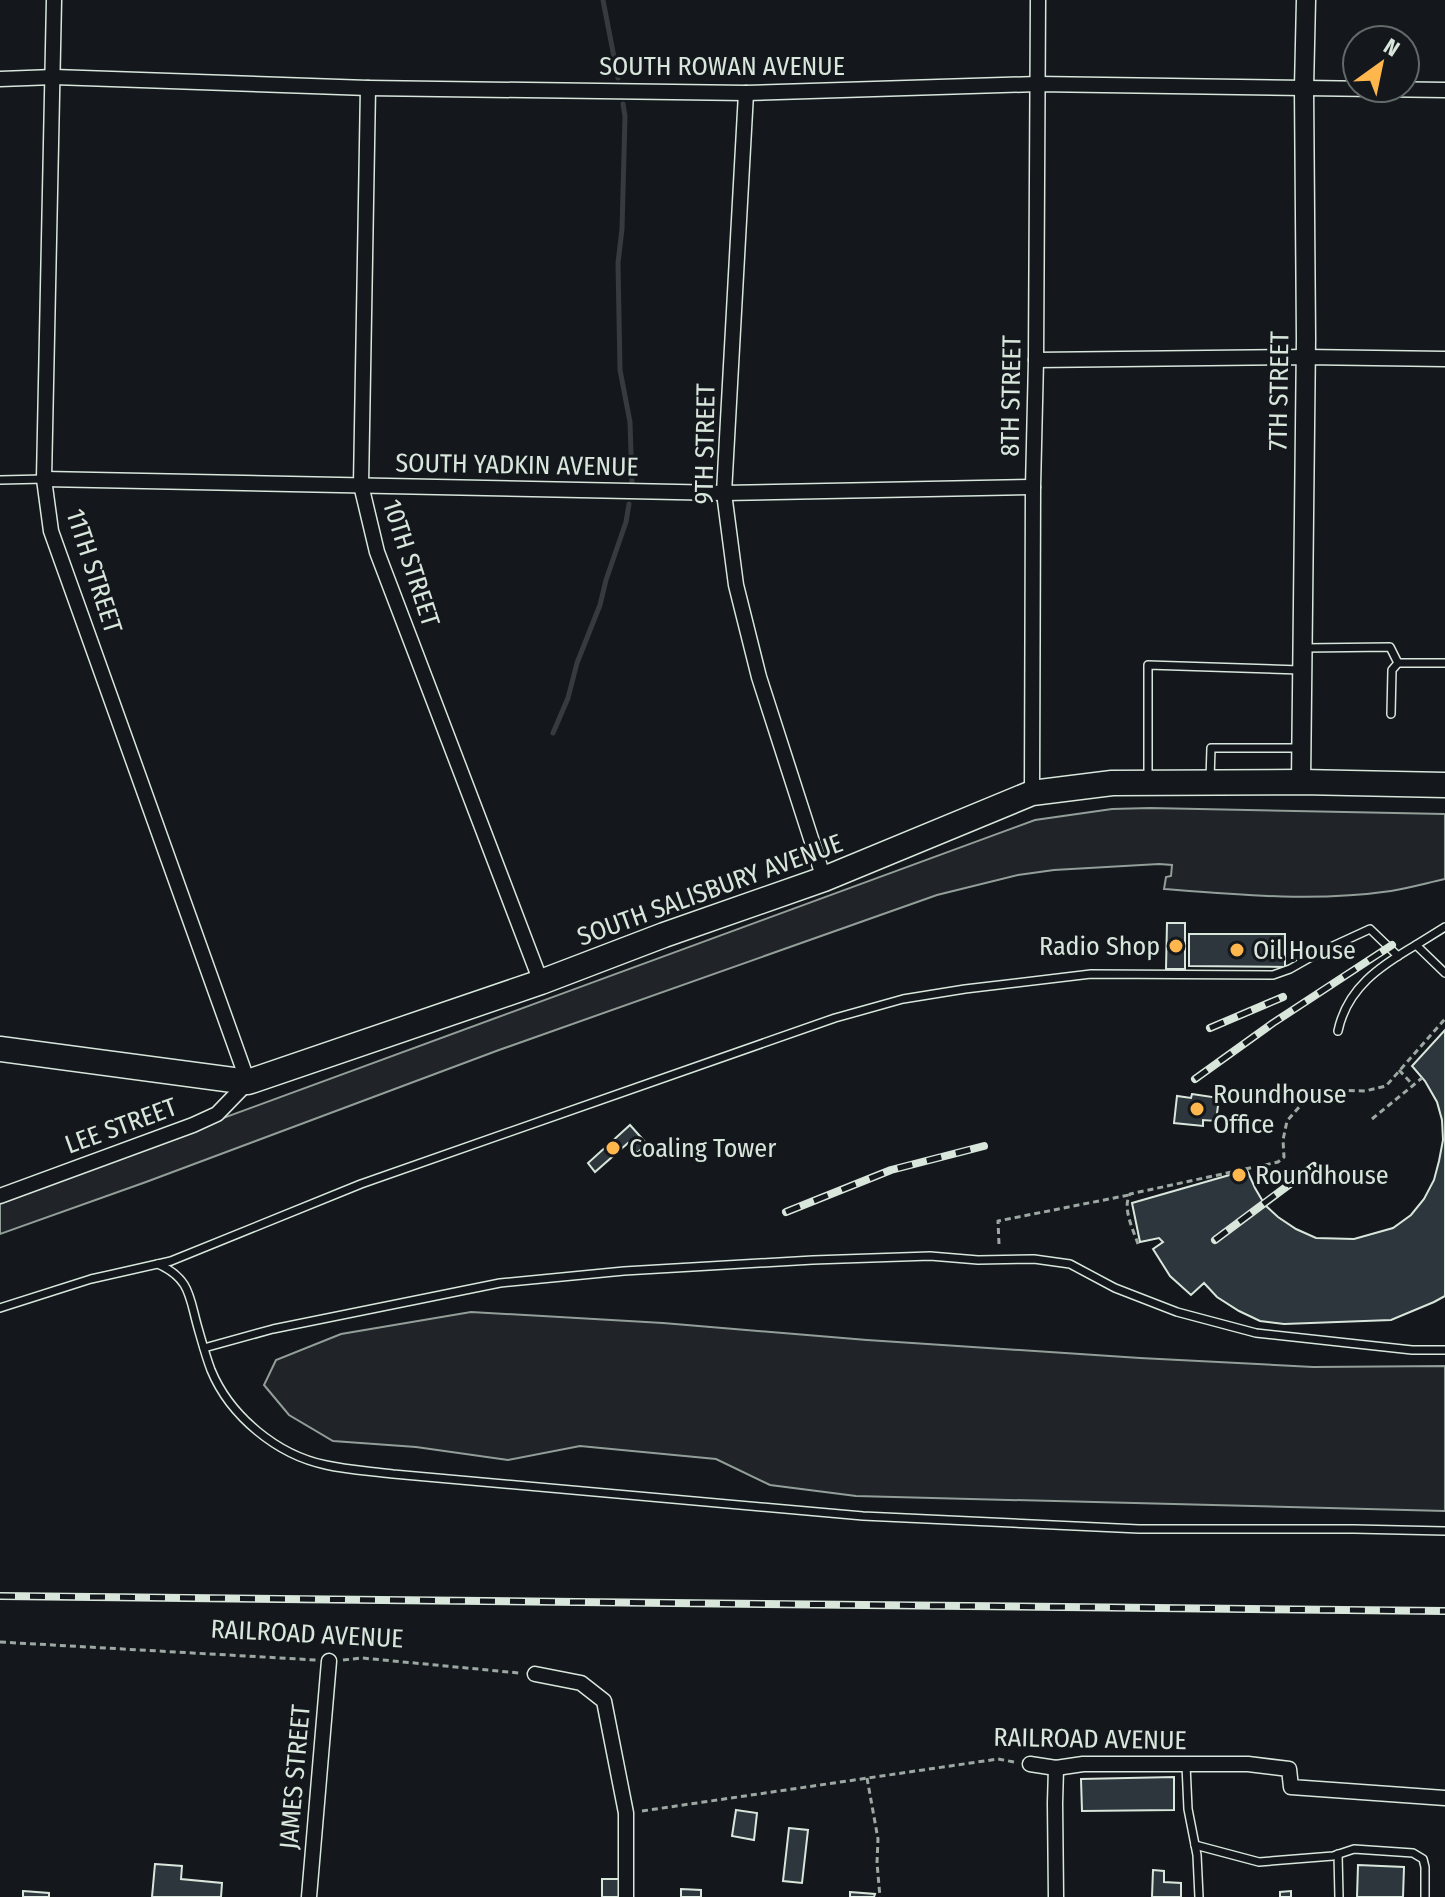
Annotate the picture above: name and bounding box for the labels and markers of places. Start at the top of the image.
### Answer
place label: Radio Shop [1039,931,1160,962]
place label: Oil House [1253,935,1356,966]
marker: Radio Shop [1167,937,1185,955]
marker: Oil House [1228,941,1246,959]
place label: Roundhouse Office [1213,1079,1347,1140]
marker: Roundhouse Office [1188,1100,1206,1118]
place label: Coaling Tower [629,1133,776,1164]
marker: Coaling Tower [604,1139,622,1157]
place label: Roundhouse [1255,1160,1389,1191]
marker: Roundhouse [1230,1166,1248,1184]

